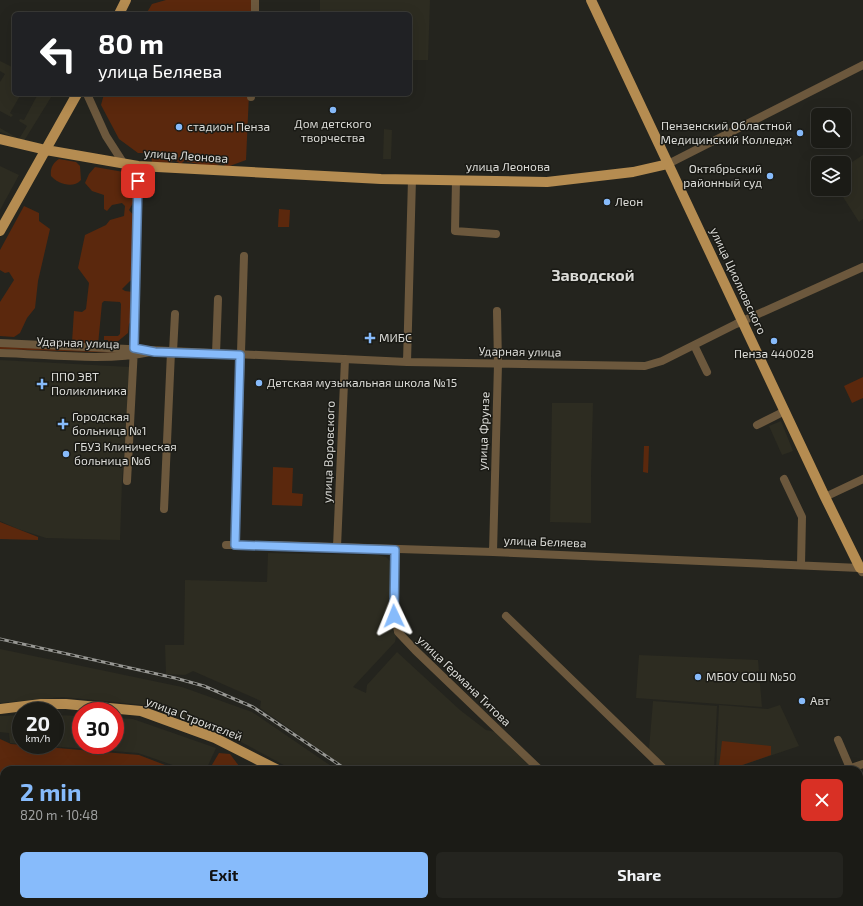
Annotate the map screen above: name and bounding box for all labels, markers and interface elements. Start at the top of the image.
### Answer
text: 80 m [98,26,164,60]
icon: left [32,28,84,80]
text: улица Беляева [98,60,222,82]
marker: Дом детского творчества [328,105,338,115]
map controls [811,108,851,196]
button: search [811,108,851,148]
place label: Дом детского творчества [294,116,372,144]
place label: Пензенский Областной Медицинский Колледж [660,118,793,146]
place label: стадион Пенза [187,119,270,133]
marker: стадион Пенза [174,122,184,132]
marker: Пензенский Областной Медицинский Колледж [795,128,805,138]
street label: улица Леонова [143,145,229,166]
button: layers [811,156,851,196]
street label: улица Леонова [466,159,550,174]
place label: Октябрьский районный суд [683,161,762,190]
pin [121,164,155,198]
icon: arrive [127,170,149,192]
marker: Октябрьский районный суд [765,171,775,181]
place label: Леон [615,194,643,208]
marker: Леон [602,197,612,207]
street label: улица Циолковского [707,225,770,337]
district label: Заводской [551,265,635,284]
place label: МИБС [379,330,412,344]
marker: МИБС [364,332,376,344]
street label: Ударная улица [36,334,120,351]
marker: Пенза 440028 [769,336,779,346]
street label: Ударная улица [478,343,562,360]
place label: Пенза 440028 [734,346,814,360]
place label: ППО ЭВТ Поликлиника [51,369,127,397]
place label: Детская музыкальная школа №15 [267,375,457,390]
marker: ППО ЭВТ Поликлиника [36,378,48,390]
marker: Детская музыкальная школа №15 [254,378,264,388]
street label: улица Фрунзе [475,391,492,471]
street label: улица Воровского [319,400,338,503]
place label: Городская больница №1 [72,409,147,437]
marker: Городская больница №1 [57,418,69,430]
place label: ГБУЗ Клиническая больница №6 [74,439,177,467]
marker: ГБУЗ Клиническая больница №6 [61,449,71,459]
street label: улица Беляева [503,533,587,550]
position arrow [373,595,415,637]
street label: улица Германа Титова [414,632,514,729]
place label: МБОУ СОШ №50 [706,669,796,683]
marker: МБОУ СОШ №50 [693,672,703,682]
street label: улица Строителей [144,693,245,744]
place label: Авт [810,693,830,707]
marker: Авт [797,696,807,706]
speed limit sign: 30 [72,702,124,754]
text: 20 [26,711,50,735]
text: km/h [26,732,50,744]
text: 2 min [20,777,81,806]
button: close [801,779,843,821]
text: 820 m · 10:48 [20,807,98,823]
button: Exit [20,852,428,898]
button: Share [436,852,843,898]

